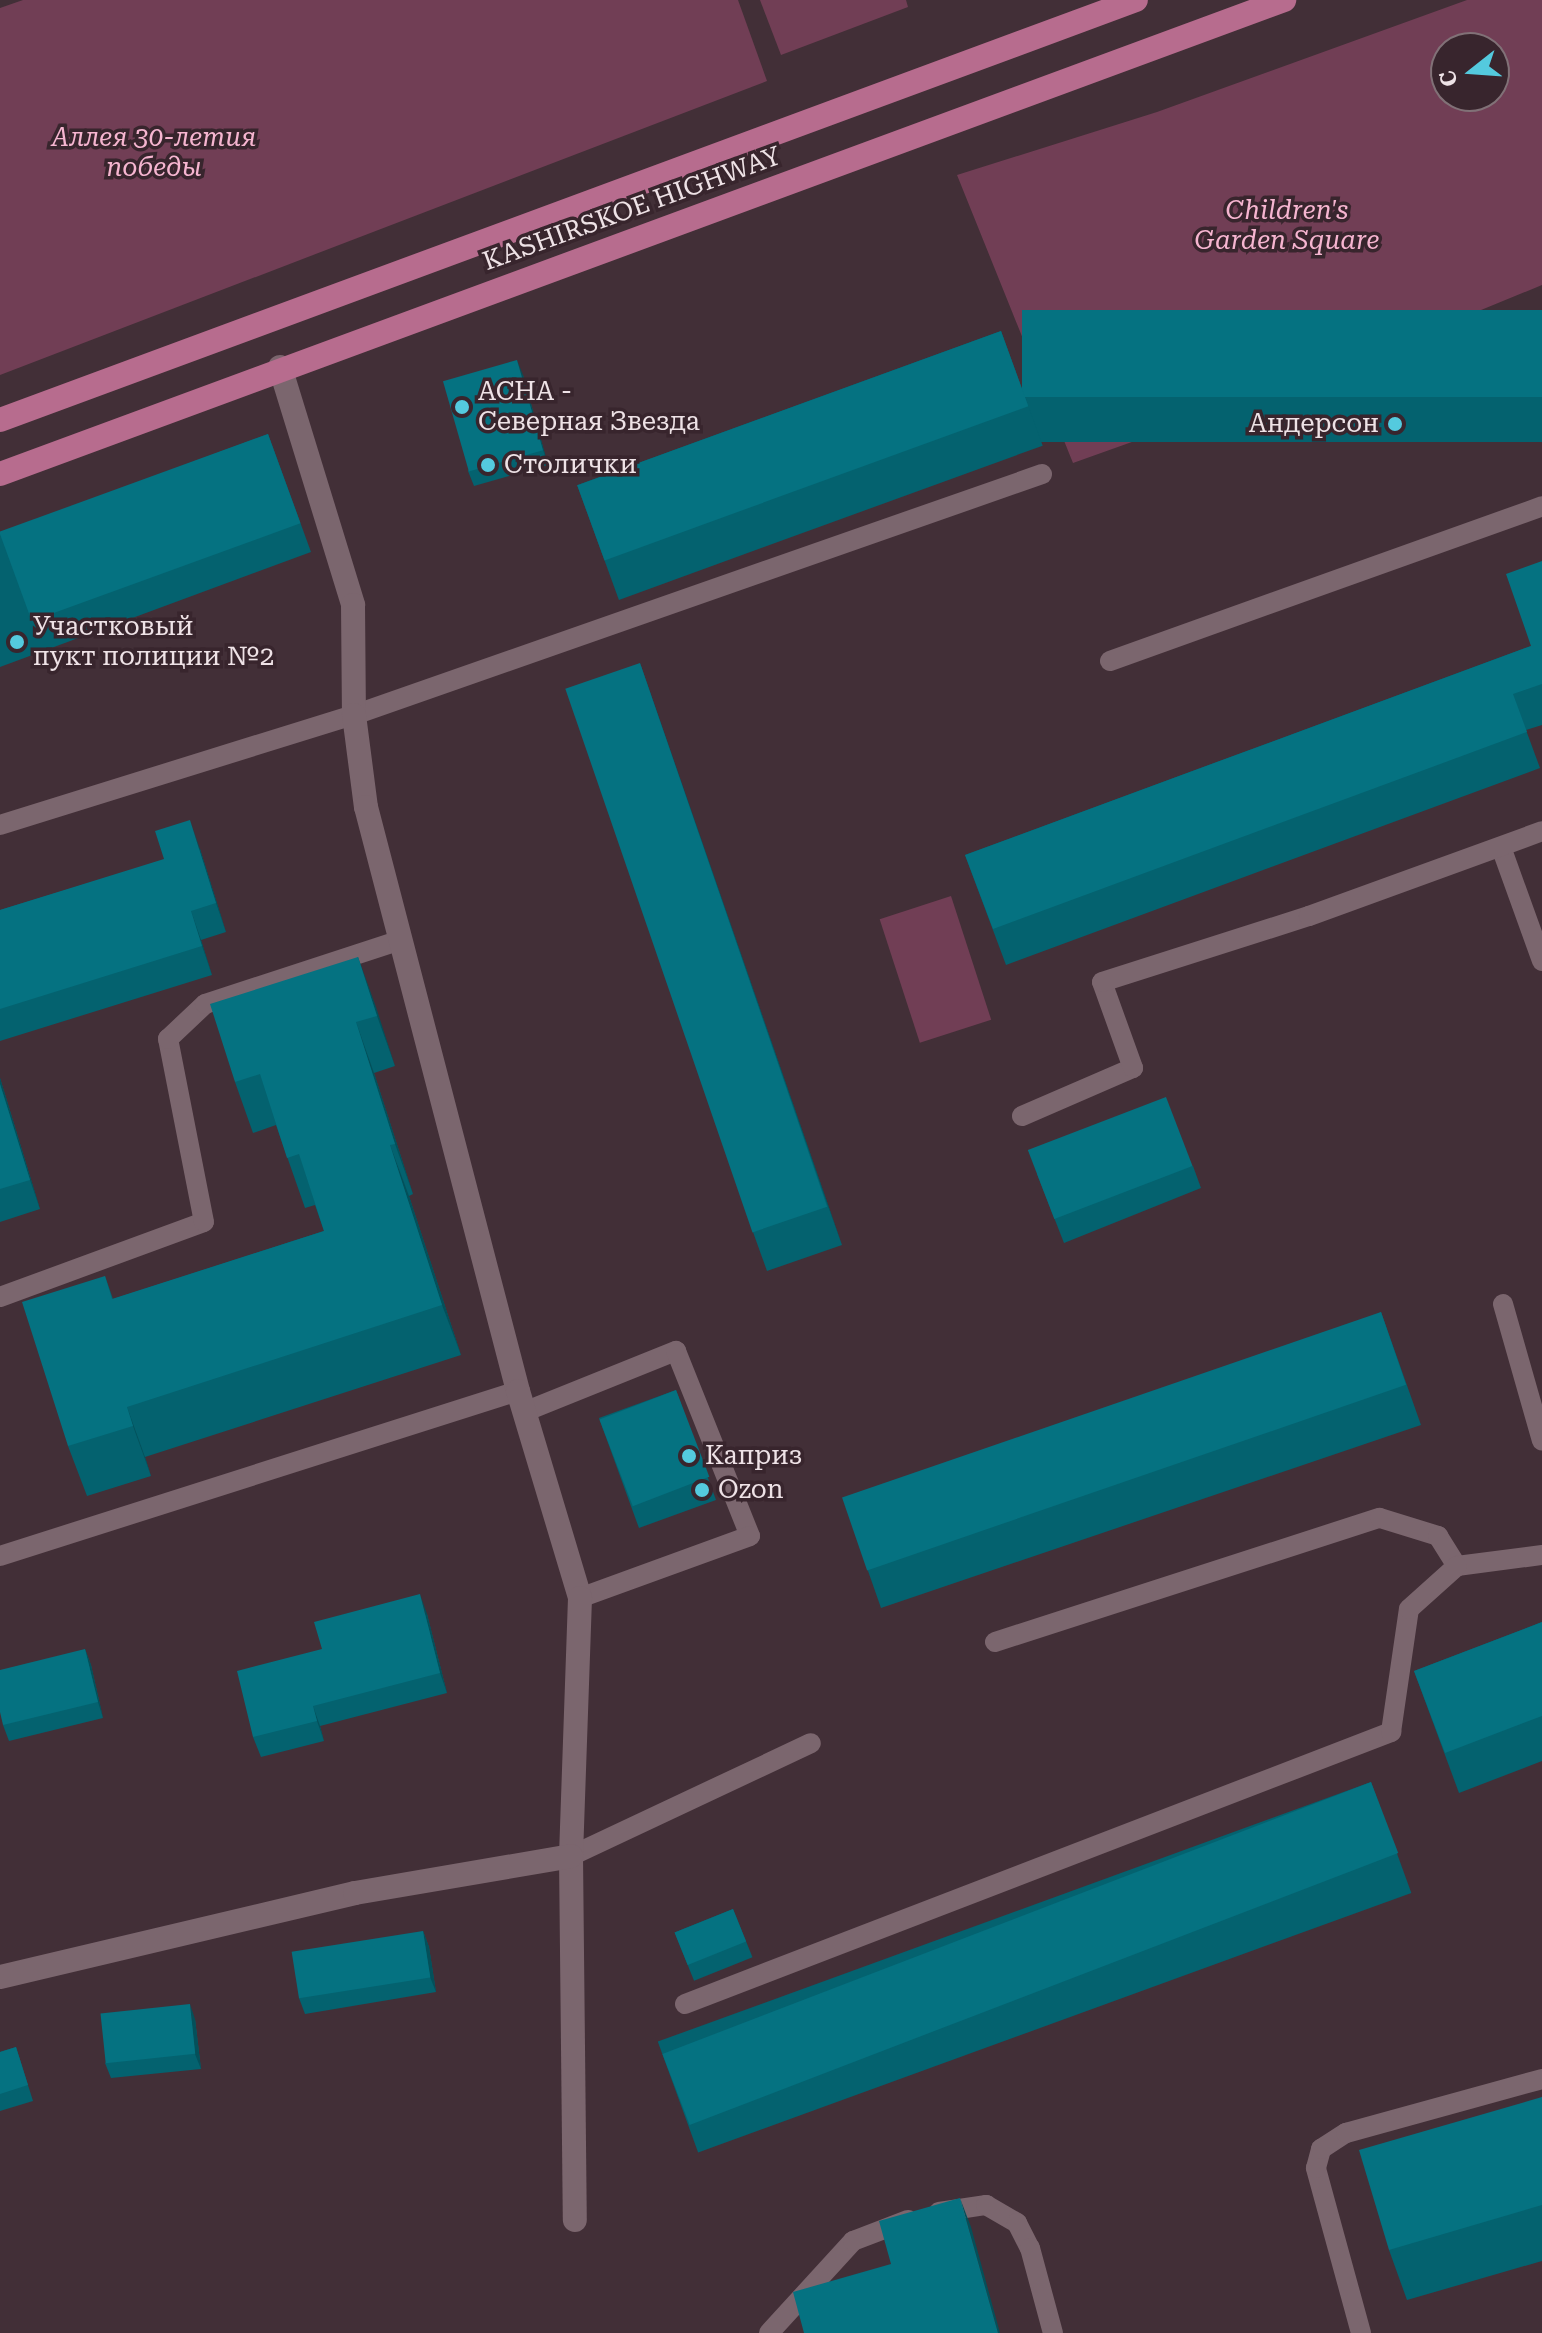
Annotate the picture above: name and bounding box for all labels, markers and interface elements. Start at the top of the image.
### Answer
north arrow [1430,32,1510,112]
text: С [1434,68,1463,90]
park label: Аллея 30-летия победы [52,122,256,184]
street label: KASHIRSKOE HIGHWAY [479,141,785,277]
park label: Children's Garden Square [1194,195,1380,256]
place label: АСНА - Северная Звезда [478,376,700,438]
marker: АСНА - Северная Звезда [453,398,471,416]
place label: Андерсон [1249,408,1379,440]
marker: Андерсон [1386,415,1404,433]
place label: Столички [504,449,637,481]
marker: Столички [479,456,497,474]
place label: Участковый пукт полиции №2 [33,611,274,672]
marker: Участковый пукт полиции №2 [8,633,26,651]
place label: Каприз [705,1440,802,1472]
marker: Каприз [680,1447,698,1465]
place label: Ozon [718,1474,784,1506]
marker: Ozon [693,1481,711,1499]

